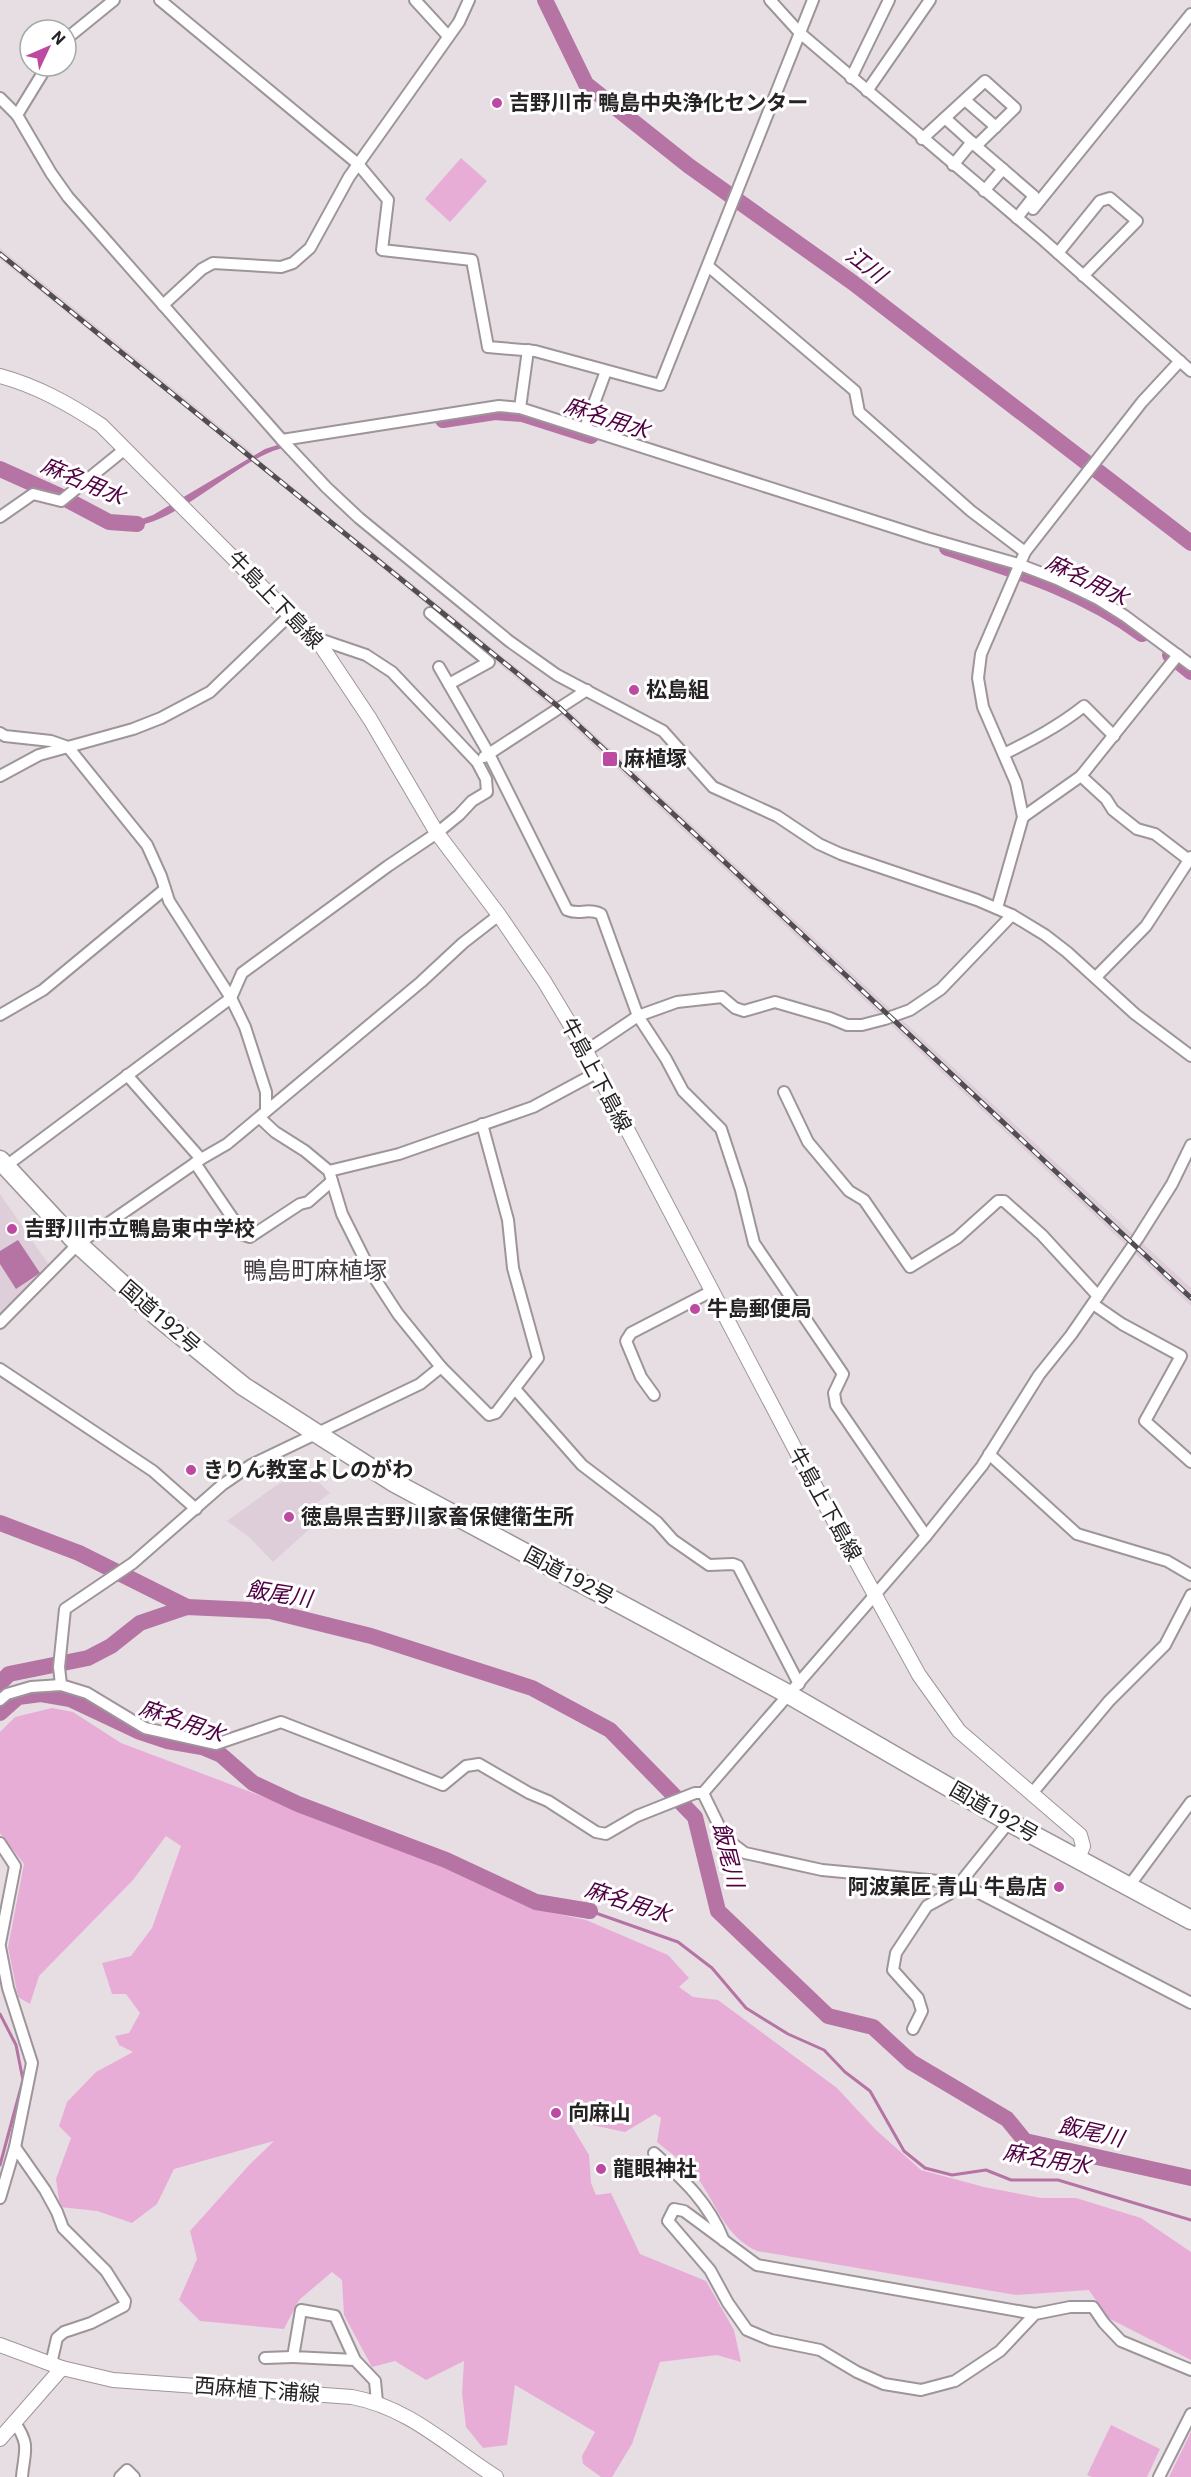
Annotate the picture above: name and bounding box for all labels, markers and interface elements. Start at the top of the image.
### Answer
north arrow [18,18,78,78]
text: N [48,27,69,49]
place label: 吉野川市 鴨島中央浄化センター [509,91,808,115]
marker: 吉野川市 鴨島中央浄化センター [490,96,504,110]
water label: 江川 [841,242,893,289]
water label: 麻名用水 [561,393,655,444]
water label: 麻名用水 [38,452,130,510]
street label: 牛島上下島線 [223,546,327,654]
water label: 麻名用水 [1042,549,1134,611]
place label: 松島組 [646,678,709,702]
marker: 松島組 [627,683,641,697]
place label: 麻植塚 [624,747,687,771]
marker: 麻植塚 [601,750,619,768]
street label: 牛島上下島線 [556,1014,636,1136]
place label: 吉野川市立鴨島東中学校 [24,1217,255,1241]
marker: 吉野川市立鴨島東中学校 [5,1222,19,1236]
district label: 鴨島町麻植塚 [243,1257,387,1285]
street label: 国道192号 [115,1276,205,1358]
place label: 牛島郵便局 [707,1297,812,1321]
marker: 牛島郵便局 [688,1302,702,1316]
street label: 牛島上下島線 [784,1443,866,1565]
place label: きりん教室よしのがわ [203,1458,413,1482]
marker: きりん教室よしのがわ [184,1463,198,1477]
place label: 徳島県吉野川家畜保健衛生所 [301,1505,574,1529]
marker: 徳島県吉野川家畜保健衛生所 [282,1510,296,1524]
street label: 国道192号 [520,1542,618,1610]
water label: 飯尾川 [244,1576,316,1612]
water label: 麻名用水 [136,1695,230,1748]
street label: 国道192号 [945,1777,1043,1847]
water label: 飯尾川 [708,1820,749,1892]
place label: 阿波菓匠 青山 牛島店 [848,1875,1047,1899]
water label: 麻名用水 [582,1877,676,1928]
marker: 阿波菓匠 青山 牛島店 [1052,1880,1066,1894]
place label: 向麻山 [568,2101,631,2125]
marker: 向麻山 [549,2106,563,2120]
water label: 飯尾川 [1056,2112,1128,2152]
water label: 麻名用水 [1001,2139,1094,2179]
place label: 龍眼神社 [613,2157,697,2181]
marker: 龍眼神社 [594,2162,608,2176]
street label: 西麻植下浦線 [193,2374,321,2406]

